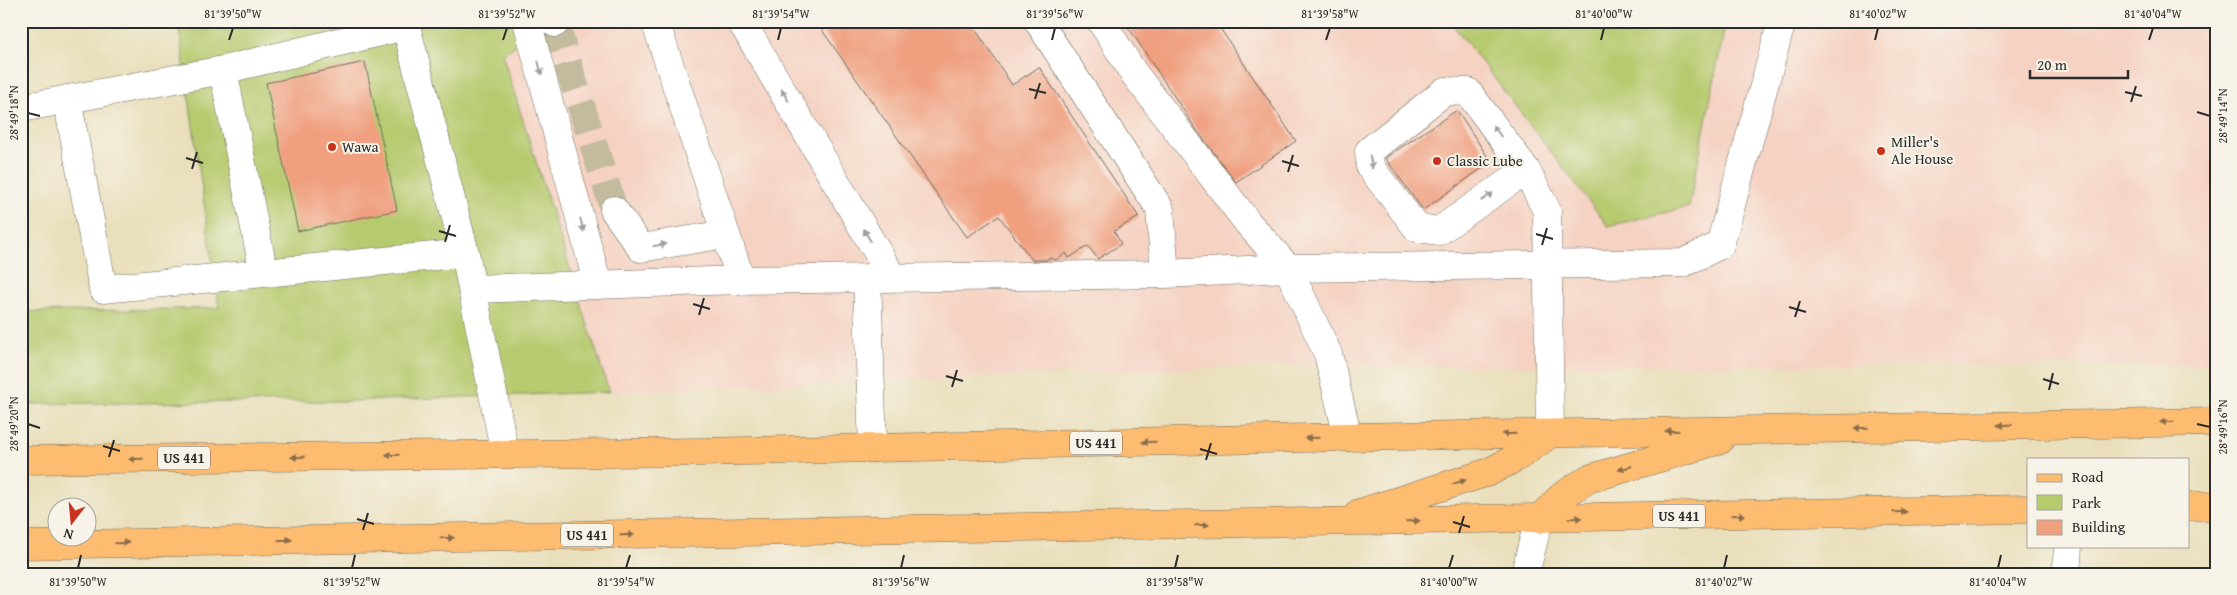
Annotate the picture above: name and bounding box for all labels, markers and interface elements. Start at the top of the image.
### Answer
text: 81°39'50"W [204,5,263,22]
text: 81°39'52"W [478,5,537,22]
text: 81°39'54"W [752,5,811,22]
text: 81°39'56"W [1026,5,1085,22]
text: 81°39'58"W [1301,5,1360,22]
text: 81°40'00"W [1575,5,1634,22]
text: 81°40'02"W [1849,5,1908,22]
text: 81°40'04"W [2124,5,2183,22]
scale bar [2030,48,2127,80]
text: 20 m [2037,54,2068,75]
one-way arrow [536,61,544,76]
text: 28°49'18"N [5,85,22,141]
text: 28°49'14"N [2214,88,2231,144]
one-way arrow [780,89,789,102]
one-way arrow [1492,124,1502,138]
place label: Miller's Ale House [1891,131,1953,169]
place label: Wawa [342,136,379,157]
marker: Wawa [326,141,338,153]
marker: Miller's Ale House [1875,145,1887,157]
place label: Classic Lube [1447,150,1523,171]
one-way arrow [1367,154,1375,170]
marker: Classic Lube [1431,155,1443,167]
one-way arrow [1480,192,1494,202]
one-way arrow [579,218,587,233]
one-way arrow [863,228,871,243]
one-way arrow [653,241,669,249]
text: 28°49'20"N [5,396,22,452]
text: 28°49'16"N [2214,399,2231,455]
one-way arrow [2159,419,2175,427]
one-way arrow [1996,421,2012,429]
one-way arrow [1852,424,1868,432]
one-way arrow [1663,427,1679,435]
one-way arrow [1501,430,1517,438]
road number: US 441 [1070,432,1122,454]
one-way arrow [1304,434,1320,442]
one-way arrow [1141,438,1157,446]
road number: US 441 [158,446,210,469]
one-way arrow [384,452,400,460]
one-way arrow [290,453,306,461]
one-way arrow [128,455,144,463]
legend [2027,458,2190,548]
one-way arrow [1617,465,1632,473]
text: Road [2072,466,2103,487]
one-way arrow [1452,478,1467,486]
text: Park [2072,492,2101,513]
north arrow [48,498,98,548]
road number: US 441 [1653,504,1705,528]
one-way arrow [1892,508,1908,516]
one-way arrow [1730,511,1746,519]
one-way arrow [1567,514,1583,522]
text: Building [2072,516,2126,537]
one-way arrow [1405,517,1421,525]
one-way arrow [1194,521,1210,529]
text: N [61,523,76,545]
road number: US 441 [561,524,613,546]
one-way arrow [620,530,636,538]
one-way arrow [440,534,456,542]
one-way arrow [277,536,293,544]
one-way arrow [115,539,131,547]
text: 81°39'50"W [49,573,108,590]
text: 81°39'52"W [323,573,382,590]
text: 81°39'54"W [597,573,656,590]
text: 81°39'56"W [872,573,931,590]
text: 81°39'58"W [1146,573,1205,590]
text: 81°40'00"W [1420,573,1479,590]
text: 81°40'02"W [1695,573,1754,590]
text: 81°40'04"W [1969,573,2028,590]

